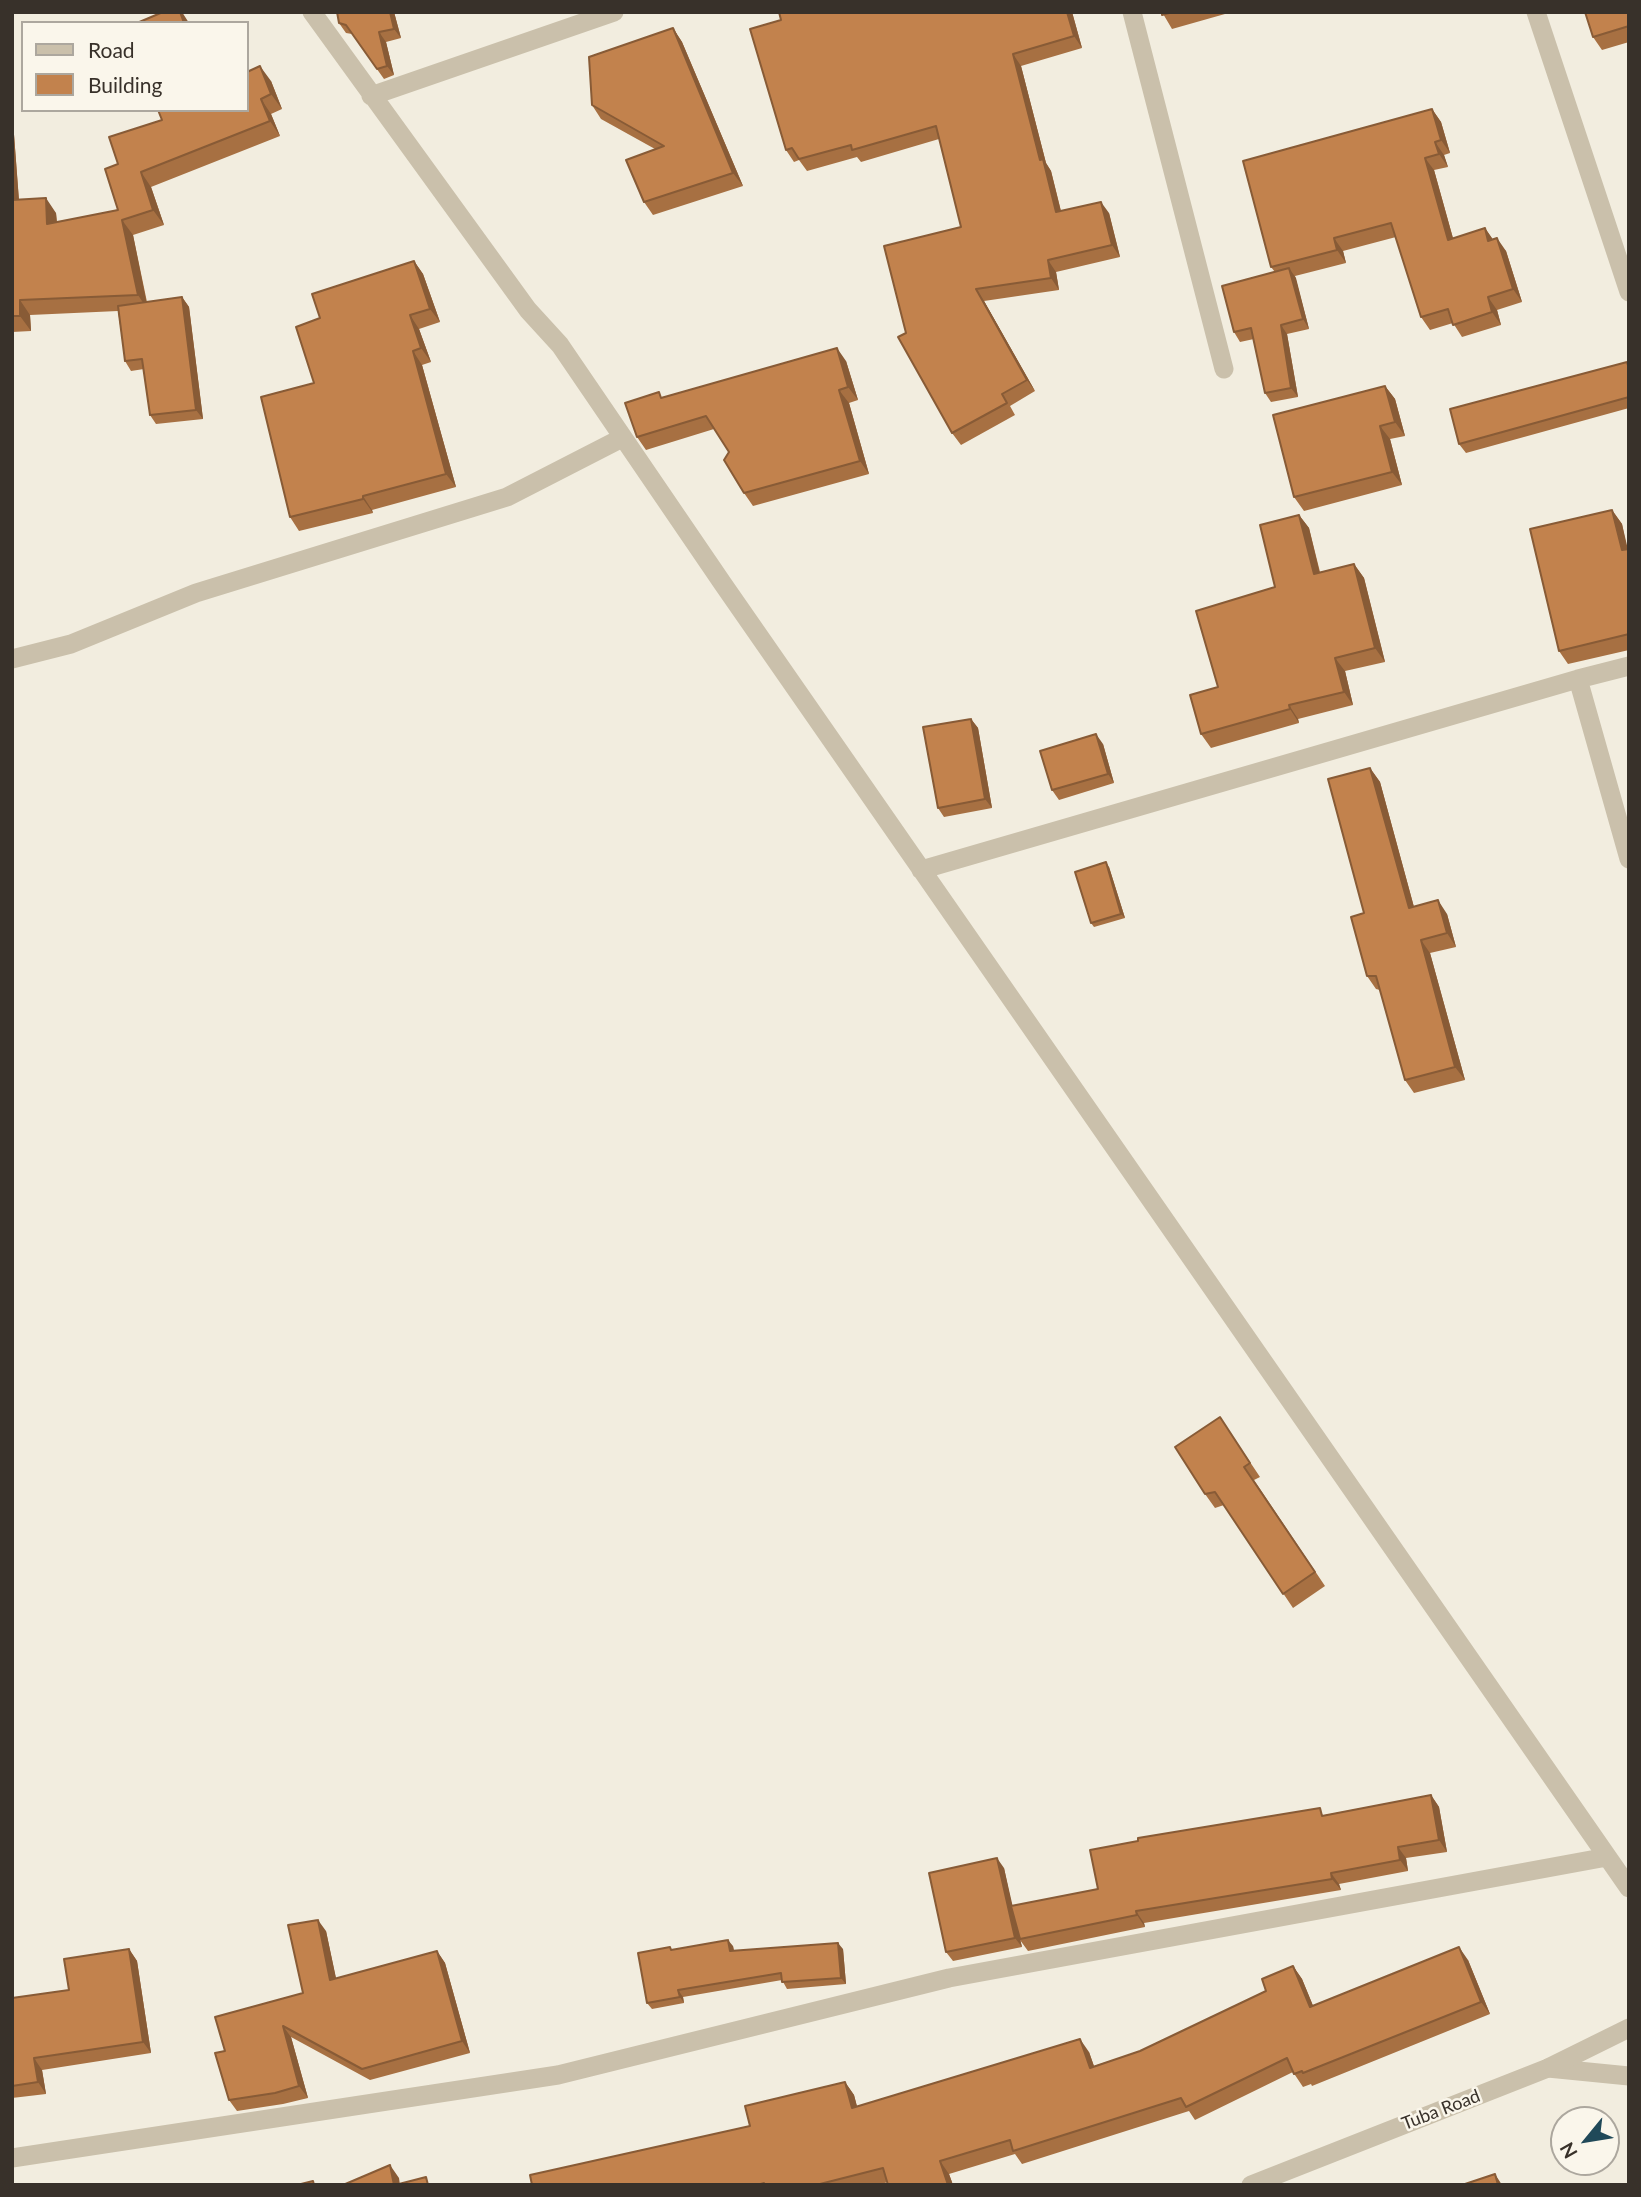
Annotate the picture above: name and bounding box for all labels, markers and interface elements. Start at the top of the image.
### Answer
legend [21,21,248,112]
text: Road [88,37,135,62]
text: Building [88,72,163,97]
street label: Tuba Road [1399,2085,1483,2135]
north arrow [1550,2106,1620,2176]
text: N [1554,2139,1582,2163]

